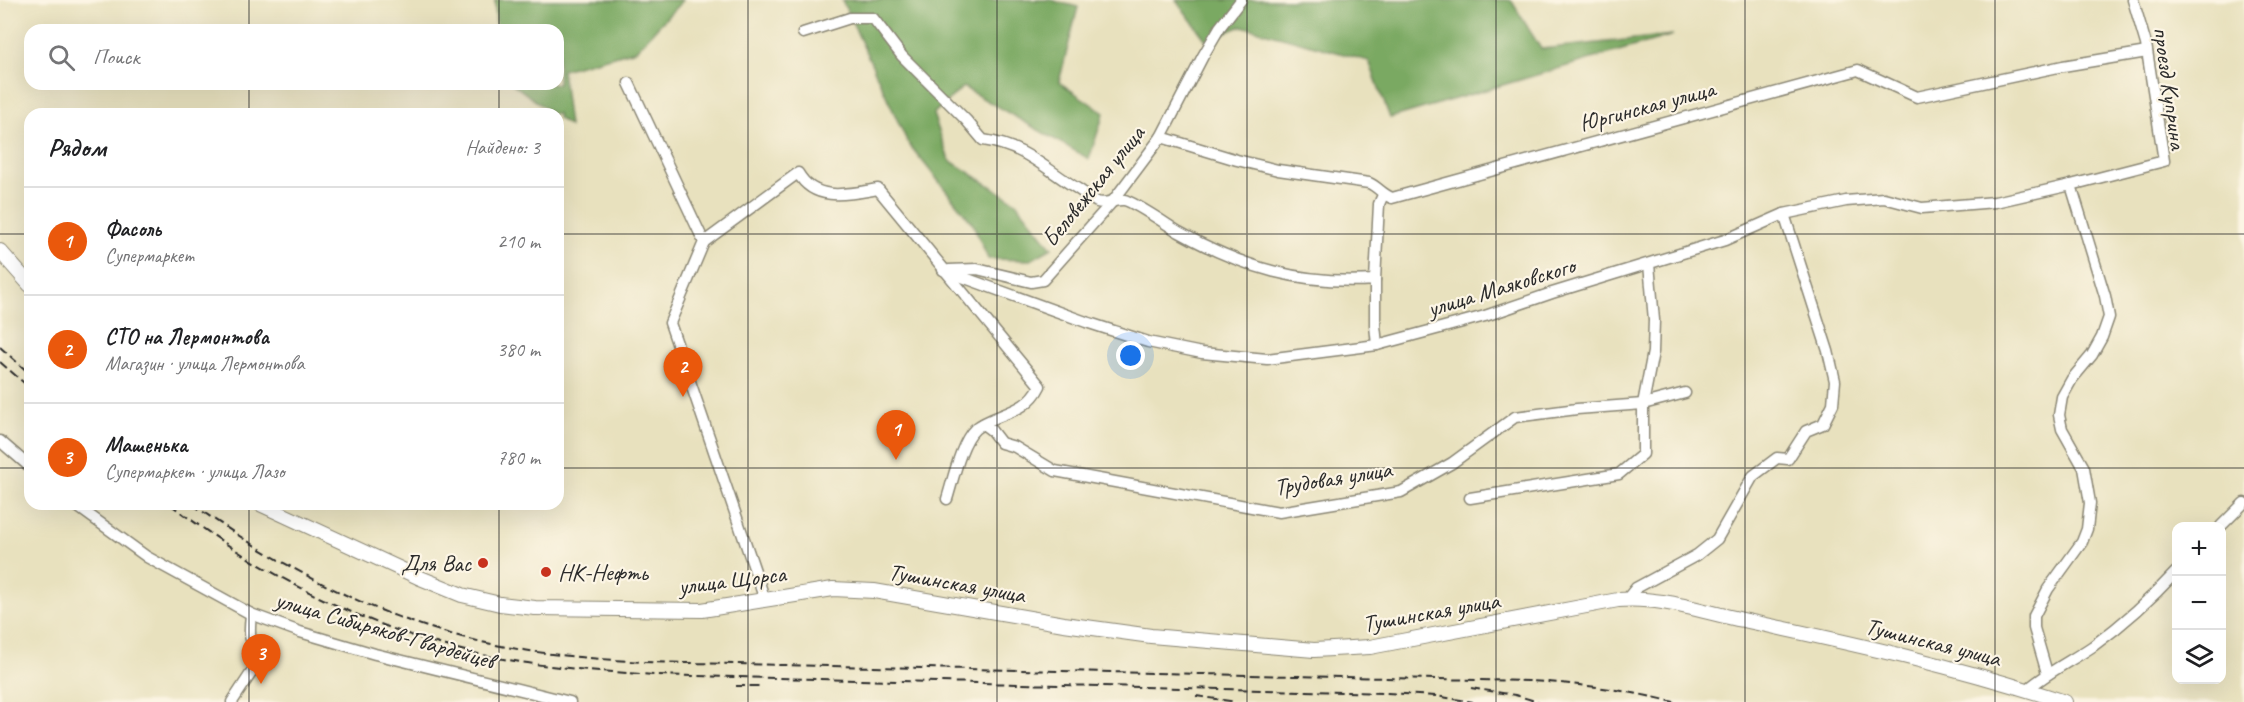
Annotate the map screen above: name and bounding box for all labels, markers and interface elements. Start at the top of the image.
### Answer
search box [24,24,564,90]
street label: проезд Куприна [2147,25,2194,152]
icon: search [45,41,78,74]
text: Поиск [93,43,139,71]
street label: Юргинская улица [1576,73,1720,138]
street label: Беловежская улица [1035,118,1152,253]
text: Рядом [48,131,106,164]
text: Найдено: 3 [465,135,540,160]
text: Фасоль [105,215,161,243]
text: 1 [63,229,72,254]
text: 210 m [497,229,540,254]
text: Супермаркет [105,243,194,268]
street label: улица Маяковского [1422,250,1581,324]
text: СТО на Лермонтова [105,323,269,351]
text: 2 [63,337,72,362]
text: 380 m [497,337,540,362]
your location [1116,341,1145,370]
pin: 2 [664,348,702,397]
text: Магазин · улица Лермонтова [105,351,304,376]
pin: 1 [876,410,916,460]
text: Машенька [105,431,187,459]
text: 3 [63,445,72,470]
text: 780 m [497,445,540,470]
street label: Трудовая улица [1272,454,1395,502]
text: Супермаркет · улица Лазо [105,459,285,484]
map controls [2172,522,2226,684]
button: + [2172,522,2226,576]
place label: Для Вас [401,548,473,578]
marker: Для Вас [476,556,490,570]
street label: Тушинская улица [886,556,1029,610]
place label: НК-Нефть [558,557,649,587]
street label: улица Щорса [675,558,789,602]
marker: НК-Нефть [539,565,553,579]
button: − [2172,576,2226,630]
street label: улица Сибиряков-Гвардейцев [270,584,502,677]
street label: Тушинская улица [1360,585,1503,639]
street label: Тушинская улица [1862,611,2005,674]
button: layers [2172,630,2226,684]
pin: 3 [242,634,280,684]

